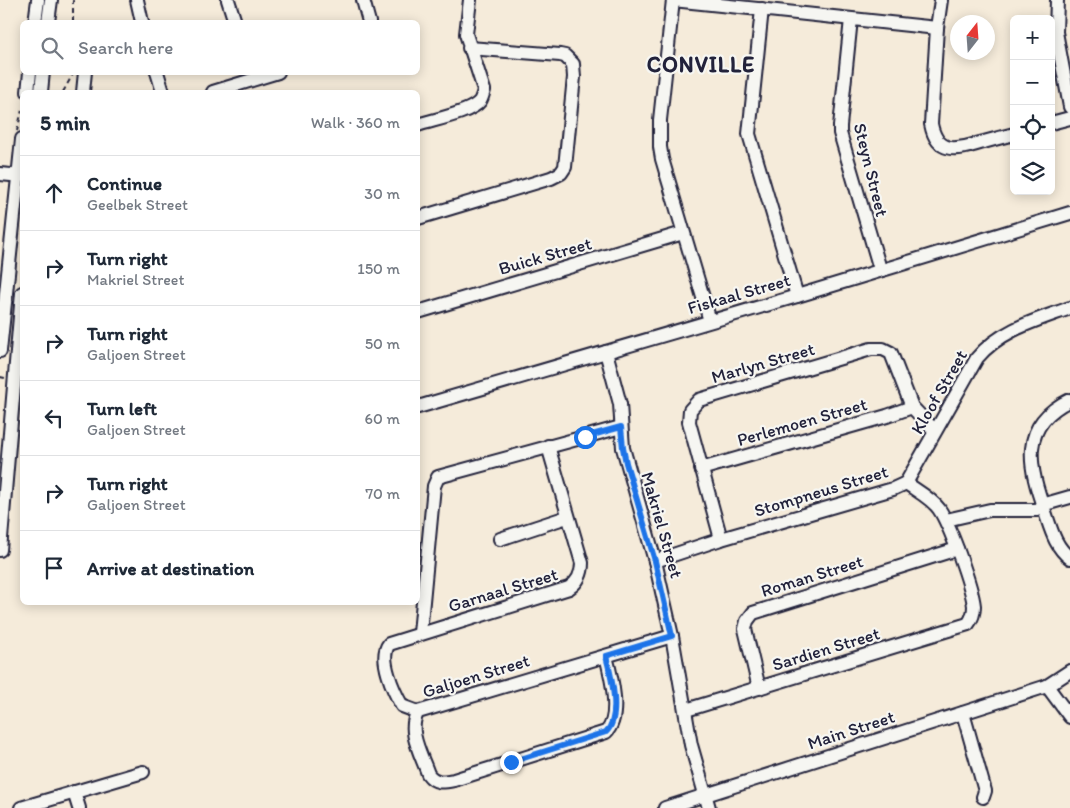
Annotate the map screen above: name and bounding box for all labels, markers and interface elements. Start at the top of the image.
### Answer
north arrow [950,15,995,60]
map controls [1010,15,1055,195]
button: + [1010,15,1055,60]
search box [20,20,420,75]
icon: search [38,34,66,62]
text: Search here [78,36,173,59]
district label: CONVILLE [647,51,755,78]
button: − [1010,60,1055,105]
button: locate [1010,105,1055,150]
text: 5 min [40,110,90,135]
text: Walk · 360 m [311,113,400,132]
street label: Steyn Street [849,121,893,219]
button: layers [1010,150,1055,195]
text: Continue [87,172,162,195]
icon: ahead [40,179,68,207]
text: 30 m [364,184,400,203]
text: Geelbek Street [87,195,188,214]
street label: Buick Street [496,232,594,280]
text: Turn right [87,247,168,270]
icon: right [40,254,68,282]
text: 150 m [357,259,400,278]
street label: Fiskaal Street [685,269,793,319]
text: Makriel Street [87,270,184,289]
text: Turn right [87,322,168,345]
icon: right [40,329,68,357]
text: 50 m [365,334,400,353]
street label: Marlyn Street [709,338,817,388]
text: Galjoen Street [87,345,186,364]
street label: Kloof Street [906,346,972,438]
street label: Perlemoen Street [734,393,870,451]
text: Turn left [87,397,157,420]
icon: left [40,404,68,432]
text: 60 m [365,409,400,428]
text: Galjoen Street [87,420,186,439]
route start [574,426,597,449]
street label: Stompneus Street [751,460,891,522]
street label: Makriel Street [636,469,688,581]
text: Turn right [87,472,168,495]
icon: right [40,479,68,507]
text: 70 m [365,484,400,503]
text: Galjoen Street [87,495,186,514]
street label: Roman Street [758,550,866,602]
icon: arrive [40,554,68,582]
text: Arrive at destination [87,557,254,580]
street label: Garnaal Street [446,563,561,617]
street label: Sardien Street [770,622,883,676]
street label: Galjoen Street [420,649,533,703]
street label: Main Street [805,706,898,754]
route end [500,751,523,774]

